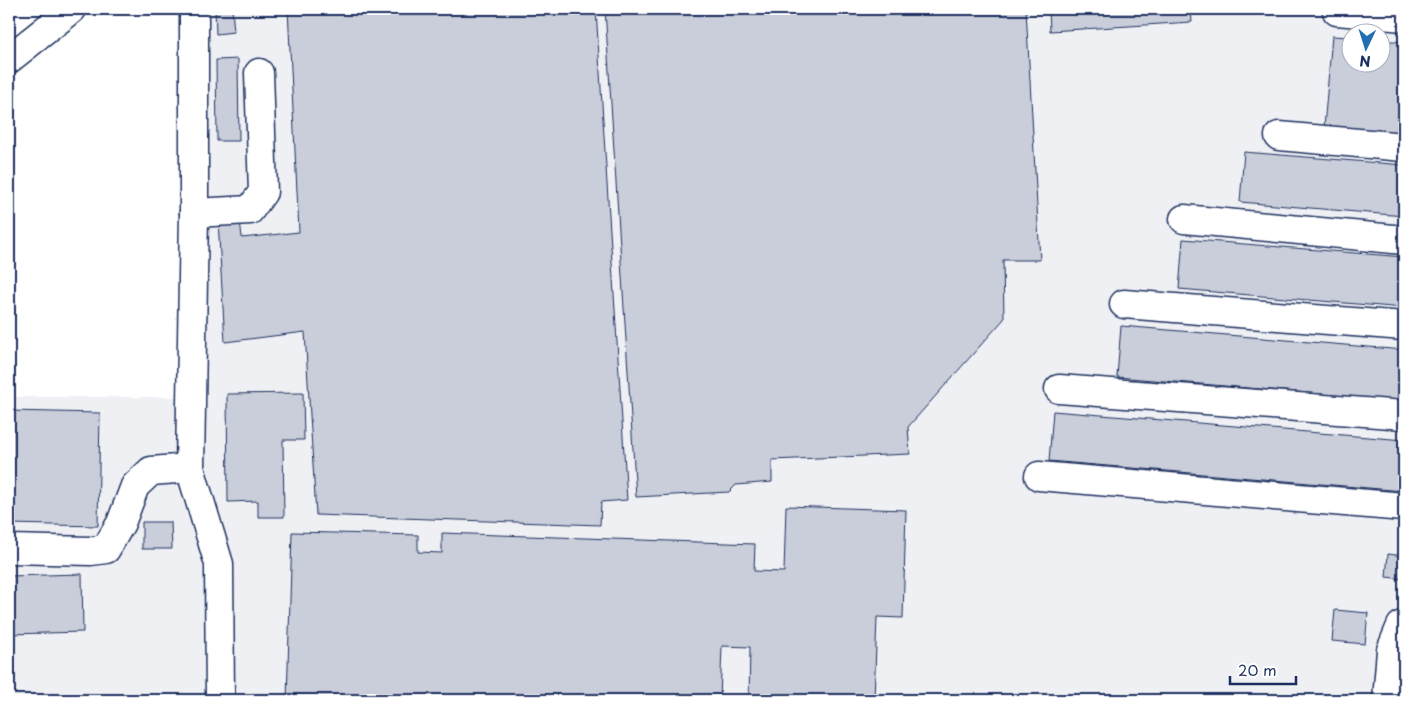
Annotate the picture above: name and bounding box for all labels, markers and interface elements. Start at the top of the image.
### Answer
north arrow [1340,22,1390,72]
text: N [1359,51,1371,72]
scale bar [1230,654,1297,686]
text: 20 m [1238,658,1277,681]

